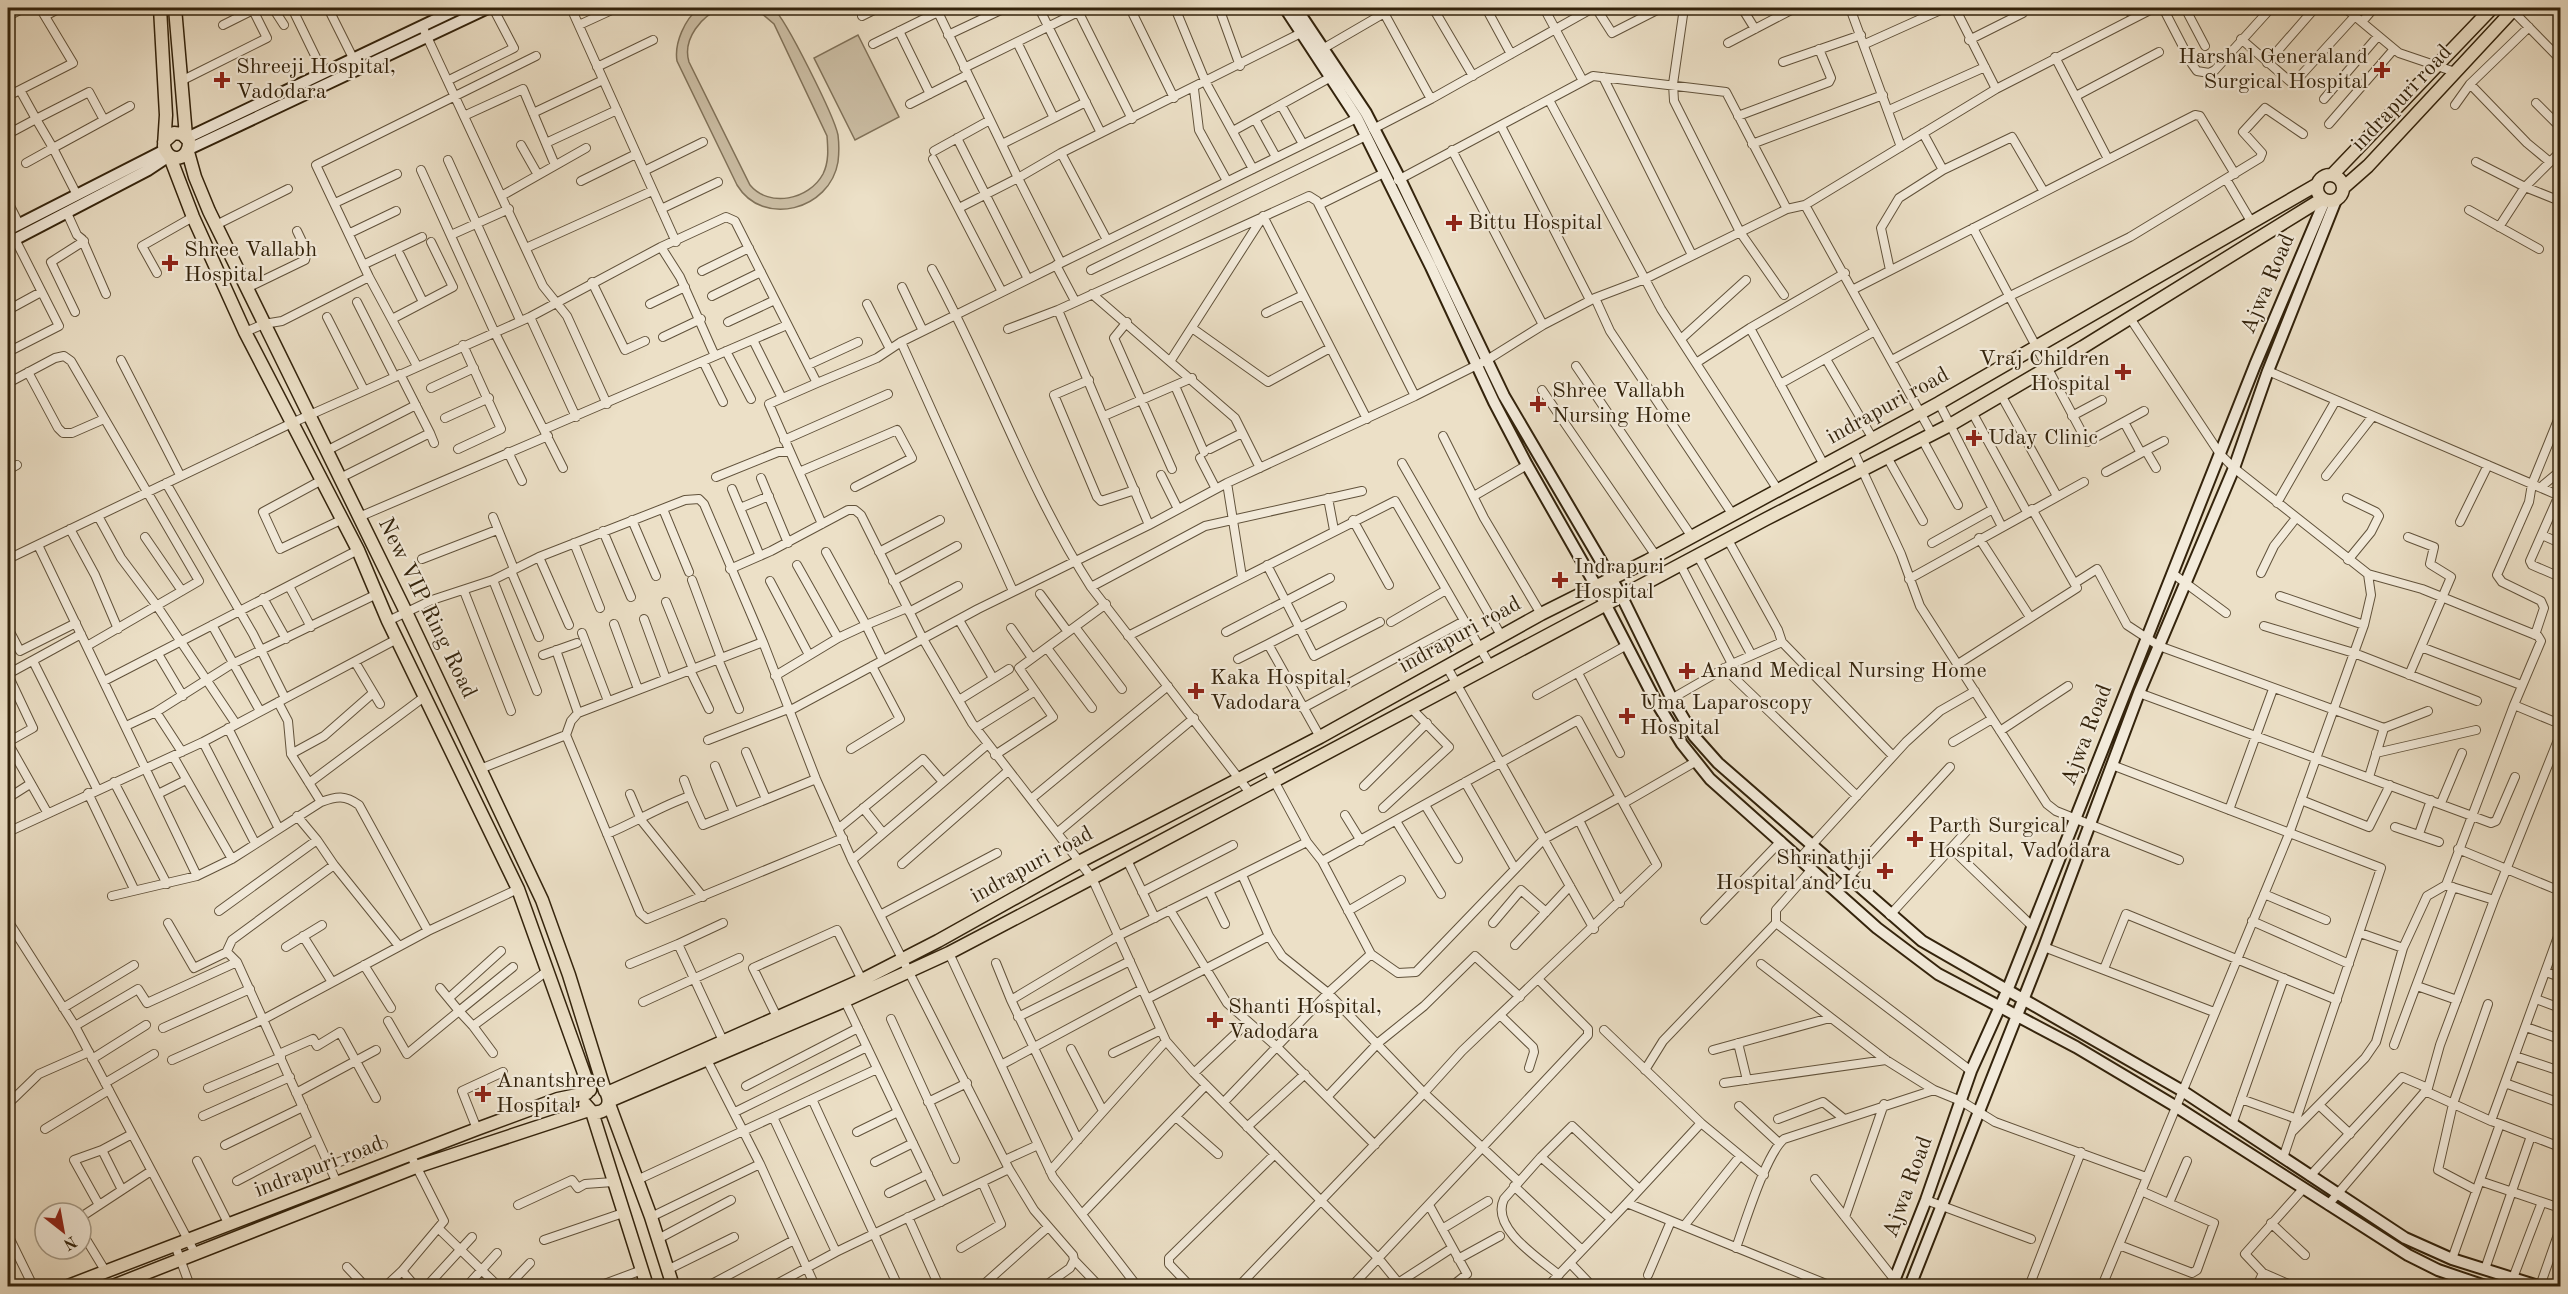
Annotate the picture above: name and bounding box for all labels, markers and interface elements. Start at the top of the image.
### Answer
street label: indrapuri road [2348,41,2456,155]
place label: Harshal Generaland Surgical Hospital [2178,46,2368,93]
place label: Shreeji Hospital, Vadodara [236,56,396,103]
marker: Harshal Generaland Surgical Hospital [2373,61,2391,79]
marker: Shreeji Hospital, Vadodara [213,71,231,89]
place label: Bittu Hospital [1468,212,1602,234]
marker: Bittu Hospital [1445,214,1463,232]
street label: Ajwa Road [2237,231,2299,337]
place label: Shree Vallabh Hospital [184,239,317,286]
marker: Shree Vallabh Hospital [161,254,179,272]
place label: Vraj Children Hospital [1979,348,2110,395]
street label: indrapuri road [1823,363,1953,449]
marker: Vraj Children Hospital [2114,363,2132,381]
place label: Shree Vallabh Nursing Home [1552,380,1691,427]
marker: Shree Vallabh Nursing Home [1529,395,1547,413]
place label: Uday Clinic [1988,427,2098,449]
marker: Uday Clinic [1965,429,1983,447]
street label: New VIP Ring Road [374,514,480,702]
place label: Indrapuri Hospital [1574,556,1664,603]
marker: Indrapuri Hospital [1551,571,1569,589]
street label: indrapuri road [1395,592,1525,678]
place label: Anand Medical Nursing Home [1700,660,1987,682]
marker: Anand Medical Nursing Home [1678,662,1696,680]
place label: Kaka Hospital, Vadodara [1210,667,1352,714]
street label: Ajwa Road [2058,681,2116,789]
marker: Kaka Hospital, Vadodara [1187,682,1205,700]
place label: Uma Laparoscopy Hospital [1640,692,1813,739]
marker: Uma Laparoscopy Hospital [1618,707,1636,725]
place label: Parth Surgical Hospital, Vadodara [1928,815,2111,862]
street label: indrapuri road [967,822,1097,908]
marker: Parth Surgical Hospital, Vadodara [1906,830,1924,848]
place label: Shrinathji Hospital and Icu [1716,847,1872,894]
marker: Shrinathji Hospital and Icu [1876,862,1894,880]
place label: Shanti Hospital, Vadodara [1228,996,1382,1043]
marker: Shanti Hospital, Vadodara [1206,1011,1224,1029]
place label: Anantshree Hospital [496,1070,606,1117]
marker: Anantshree Hospital [474,1085,492,1103]
street label: indrapuri road [252,1132,386,1202]
street label: Ajwa Road [1879,1133,1937,1241]
north arrow [33,1201,93,1261]
text: N [60,1232,79,1253]

